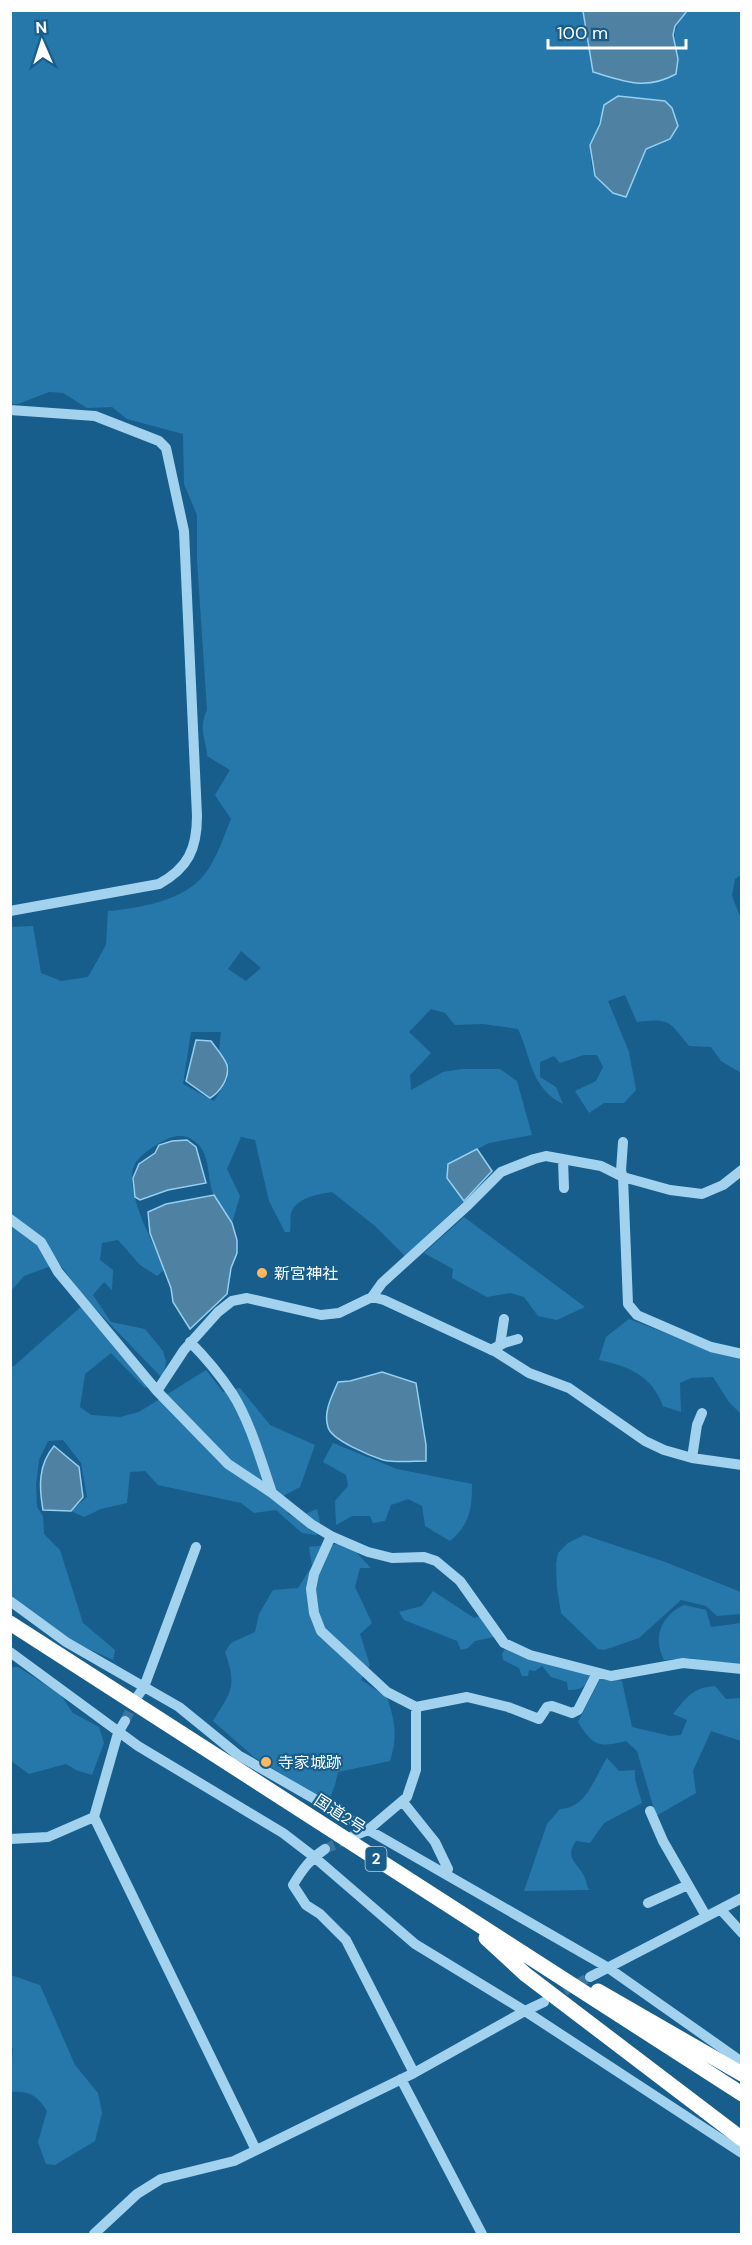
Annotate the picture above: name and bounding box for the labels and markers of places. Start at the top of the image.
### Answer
place label: 新宮神社 [274,1263,338,1284]
marker: 新宮神社 [255,1266,269,1280]
place label: 寺家城跡 [278,1752,342,1773]
marker: 寺家城跡 [259,1755,273,1769]

